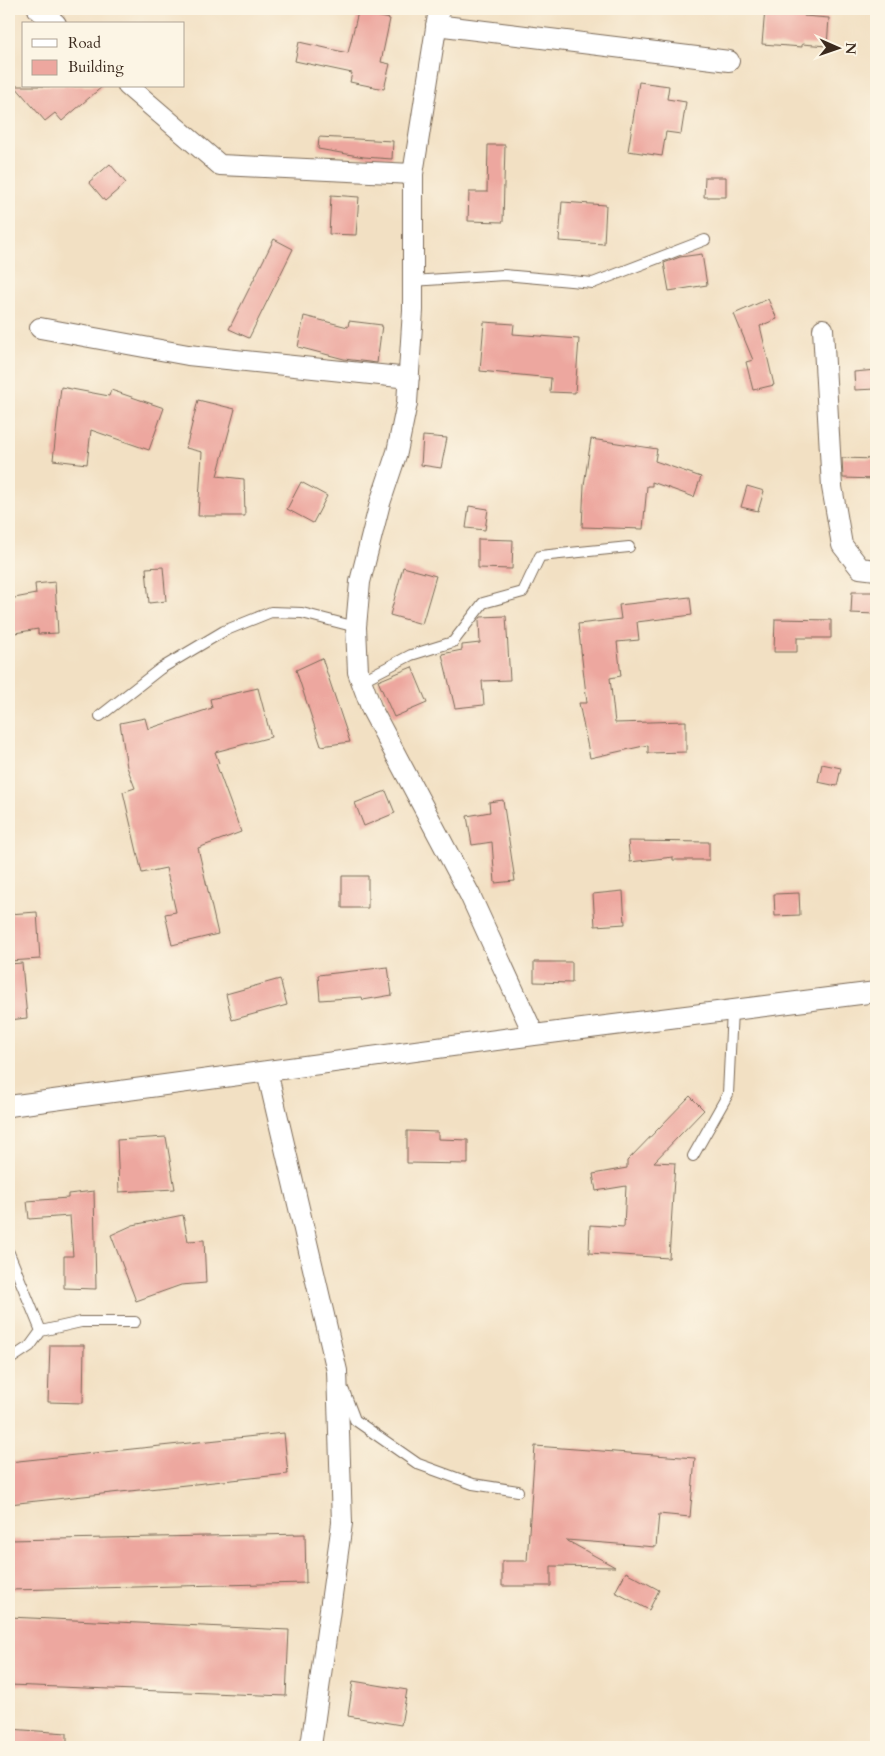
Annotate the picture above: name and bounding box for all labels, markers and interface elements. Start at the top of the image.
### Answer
legend [22,22,185,88]
north arrow [812,22,862,72]
text: Road [68,33,101,53]
text: N [841,42,860,55]
text: Building [68,57,124,77]

